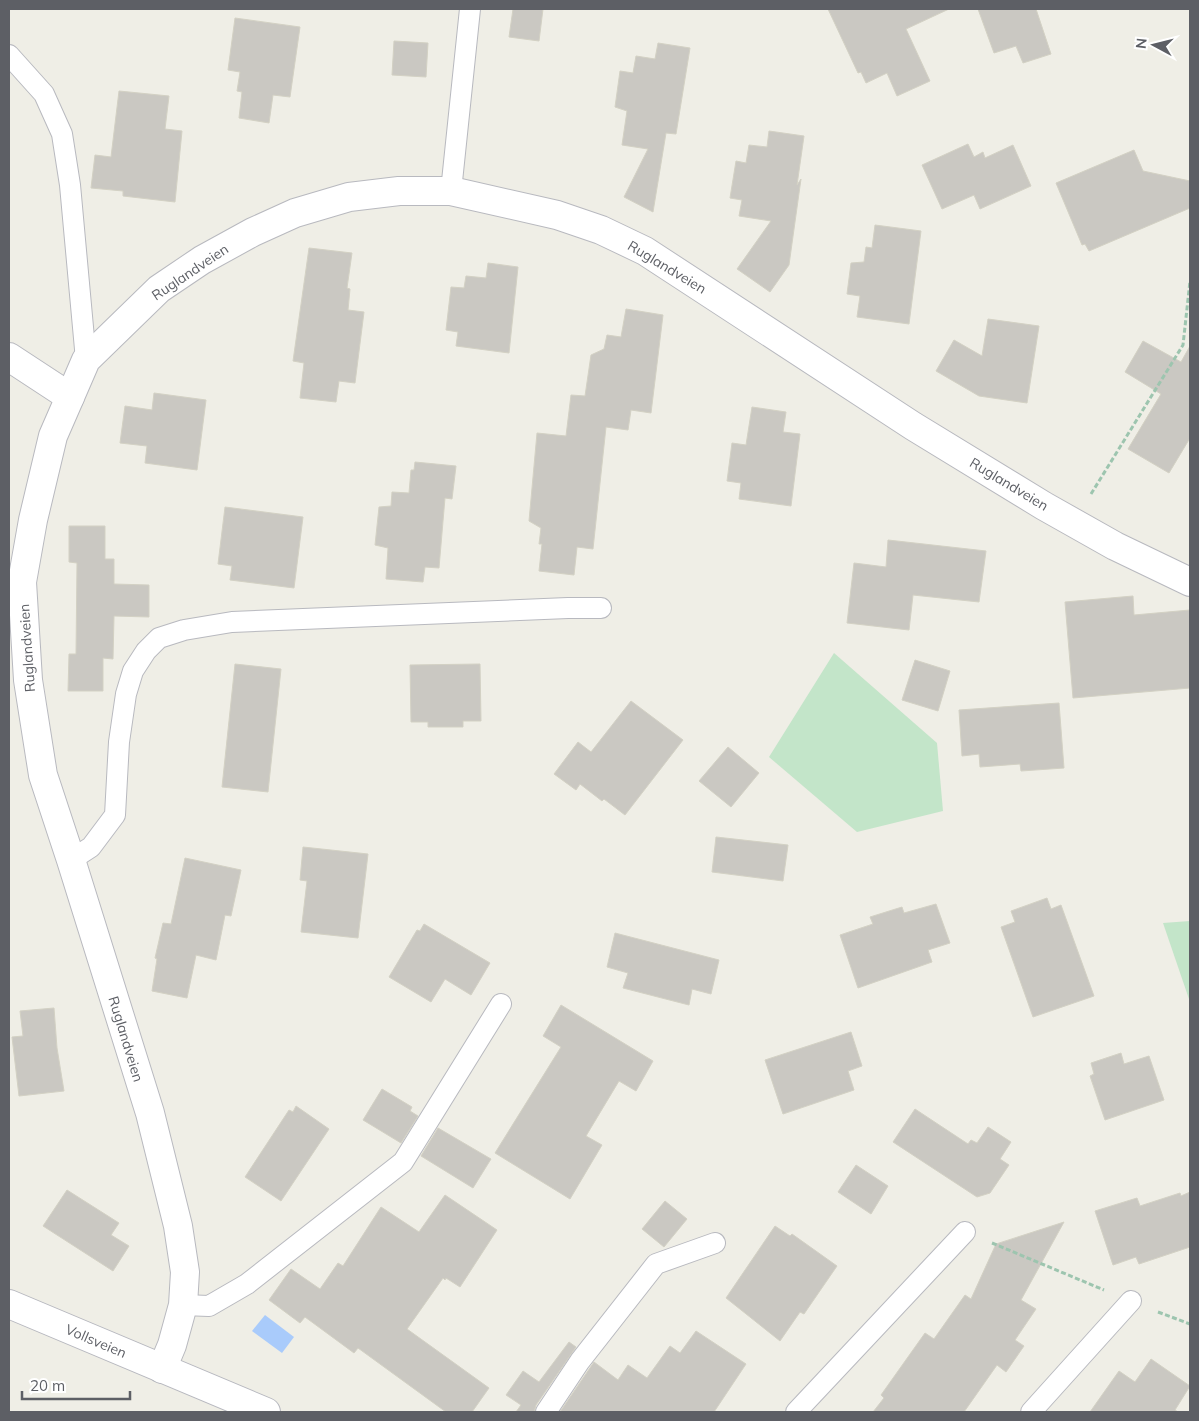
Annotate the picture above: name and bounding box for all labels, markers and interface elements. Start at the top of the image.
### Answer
north arrow [1129,20,1179,70]
text: N [1132,37,1151,50]
street label: Ruglandveien [624,236,710,298]
street label: Ruglandveien [148,240,232,304]
street label: Ruglandveien [966,453,1052,515]
street label: Ruglandveien [15,603,39,693]
street label: Ruglandveien [104,994,148,1084]
street label: Vollsveien [63,1320,129,1362]
scale bar [22,1368,130,1400]
text: 20 m [30,1376,65,1395]

